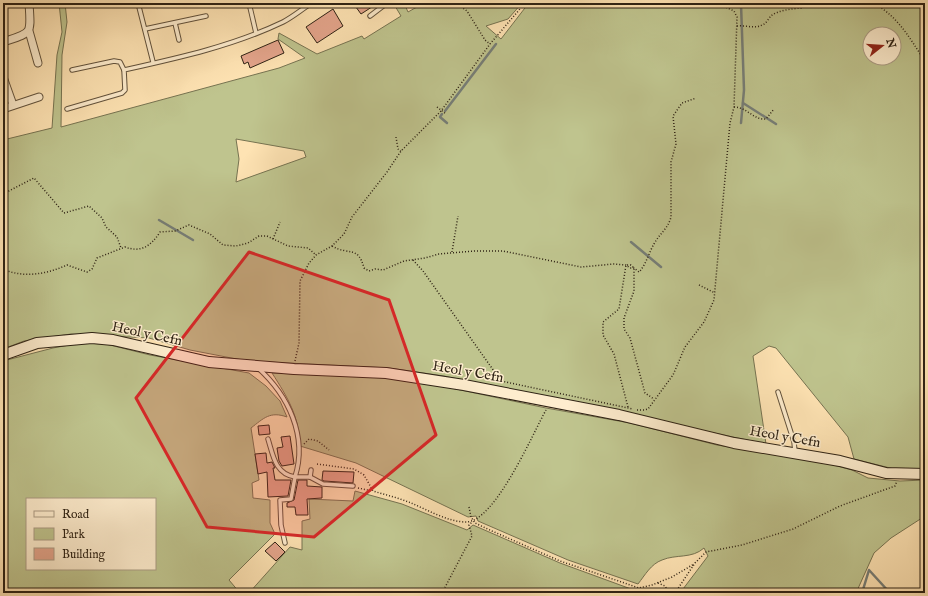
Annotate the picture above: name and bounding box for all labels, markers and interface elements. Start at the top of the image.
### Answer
north arrow [862,26,902,66]
text: N [882,36,899,50]
street label: Heol y Cefn [110,318,184,350]
street label: Heol y Cefn [431,357,505,387]
street label: Heol y Cefn [748,422,822,452]
legend [26,498,156,570]
text: Road [62,507,90,522]
text: Park [62,527,85,542]
text: Building [62,547,106,562]

